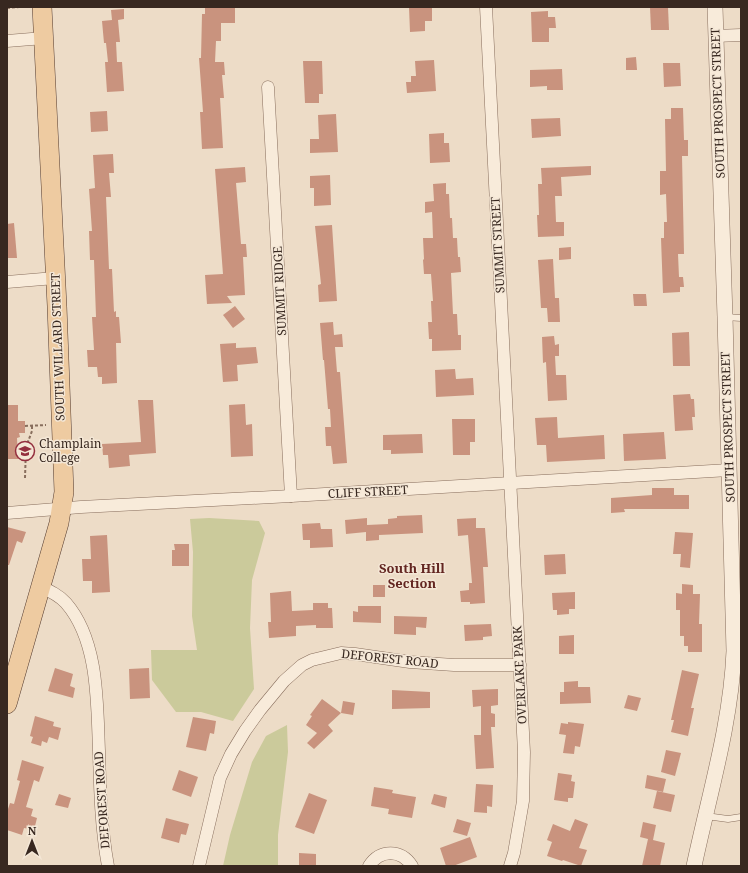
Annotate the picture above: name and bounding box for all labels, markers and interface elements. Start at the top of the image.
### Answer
street label: SOUTH PROSPECT STREET [706,27,729,179]
street label: SUMMIT STREET [486,196,509,294]
street label: SUMMIT RIDGE [269,246,290,336]
street label: SOUTH WILLARD STREET [46,272,69,421]
street label: SOUTH PROSPECT STREET [716,351,739,503]
place label: Champlain College [39,435,102,466]
school or university icon: Champlain College [14,440,36,462]
street label: CLIFF STREET [327,481,409,502]
district label: South Hill Section [379,559,445,592]
street label: OVERLAKE PARK [508,625,531,725]
street label: DEFOREST ROAD [341,645,440,672]
street label: DEFOREST ROAD [90,750,113,849]
north arrow [12,821,52,861]
text: N [28,823,37,838]

